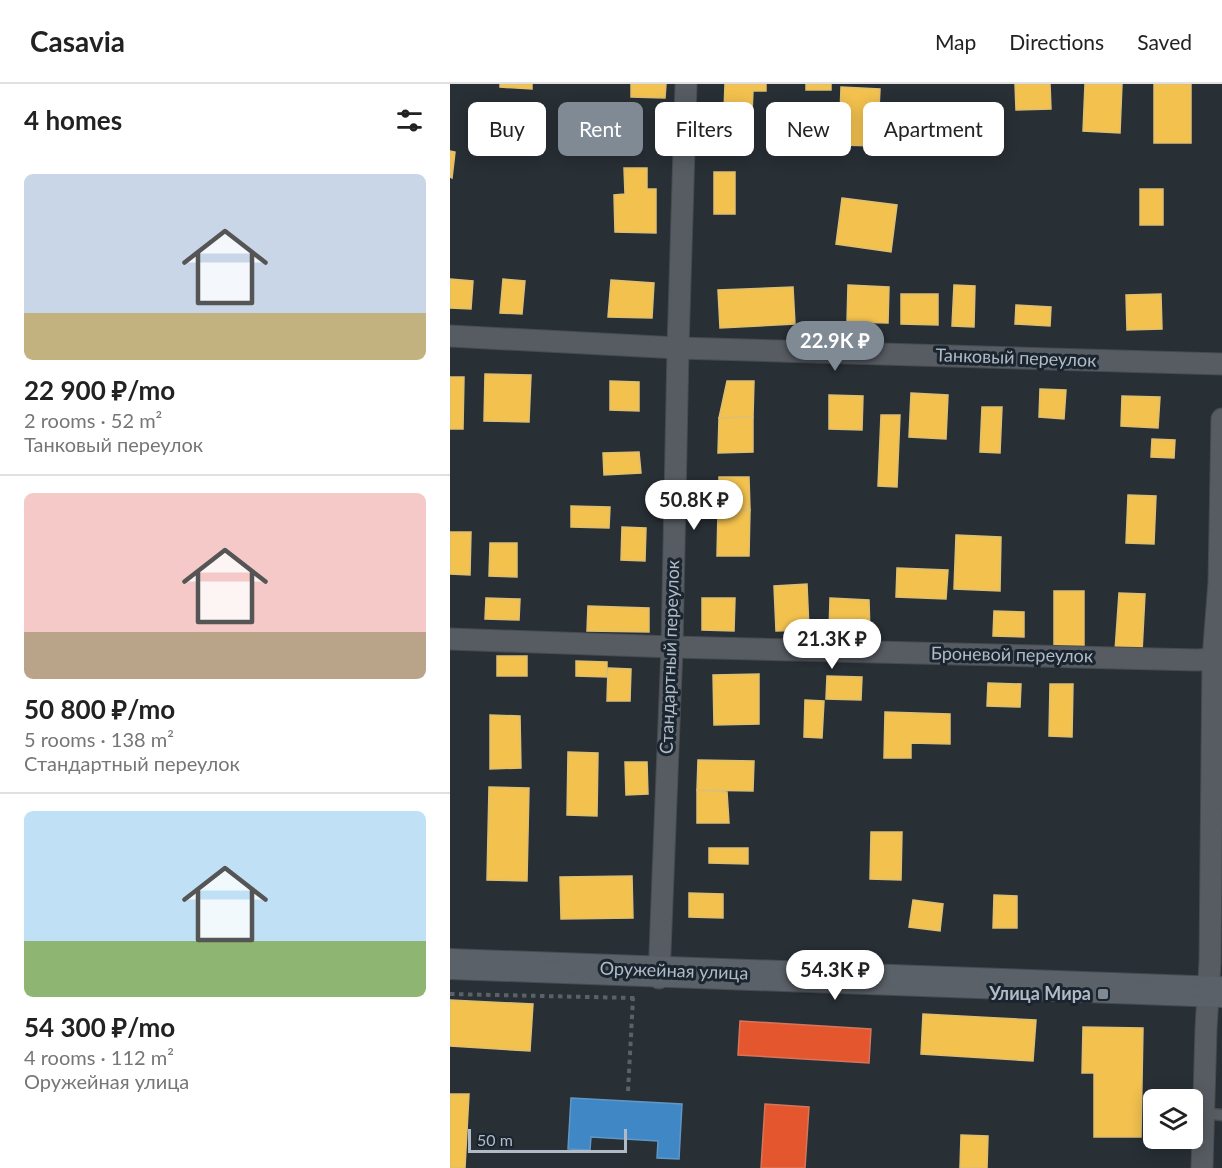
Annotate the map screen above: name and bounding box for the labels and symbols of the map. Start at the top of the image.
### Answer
pin: 22.9K ₽ [780,321,890,372]
street label: Танковый переулок [935,343,1098,371]
pin: 50.8K ₽ [639,480,749,531]
street label: Стандартный переулок [655,559,683,754]
pin: 21.3K ₽ [777,619,887,670]
street label: Броневой переулок [931,642,1094,666]
pin: 54.3K ₽ [780,950,890,1001]
street label: Оружейная улица [599,956,749,984]
place label: Улица Мира [988,982,1091,1004]
marker: Улица Мира [1096,987,1110,1001]
scale bar [468,1126,627,1154]

